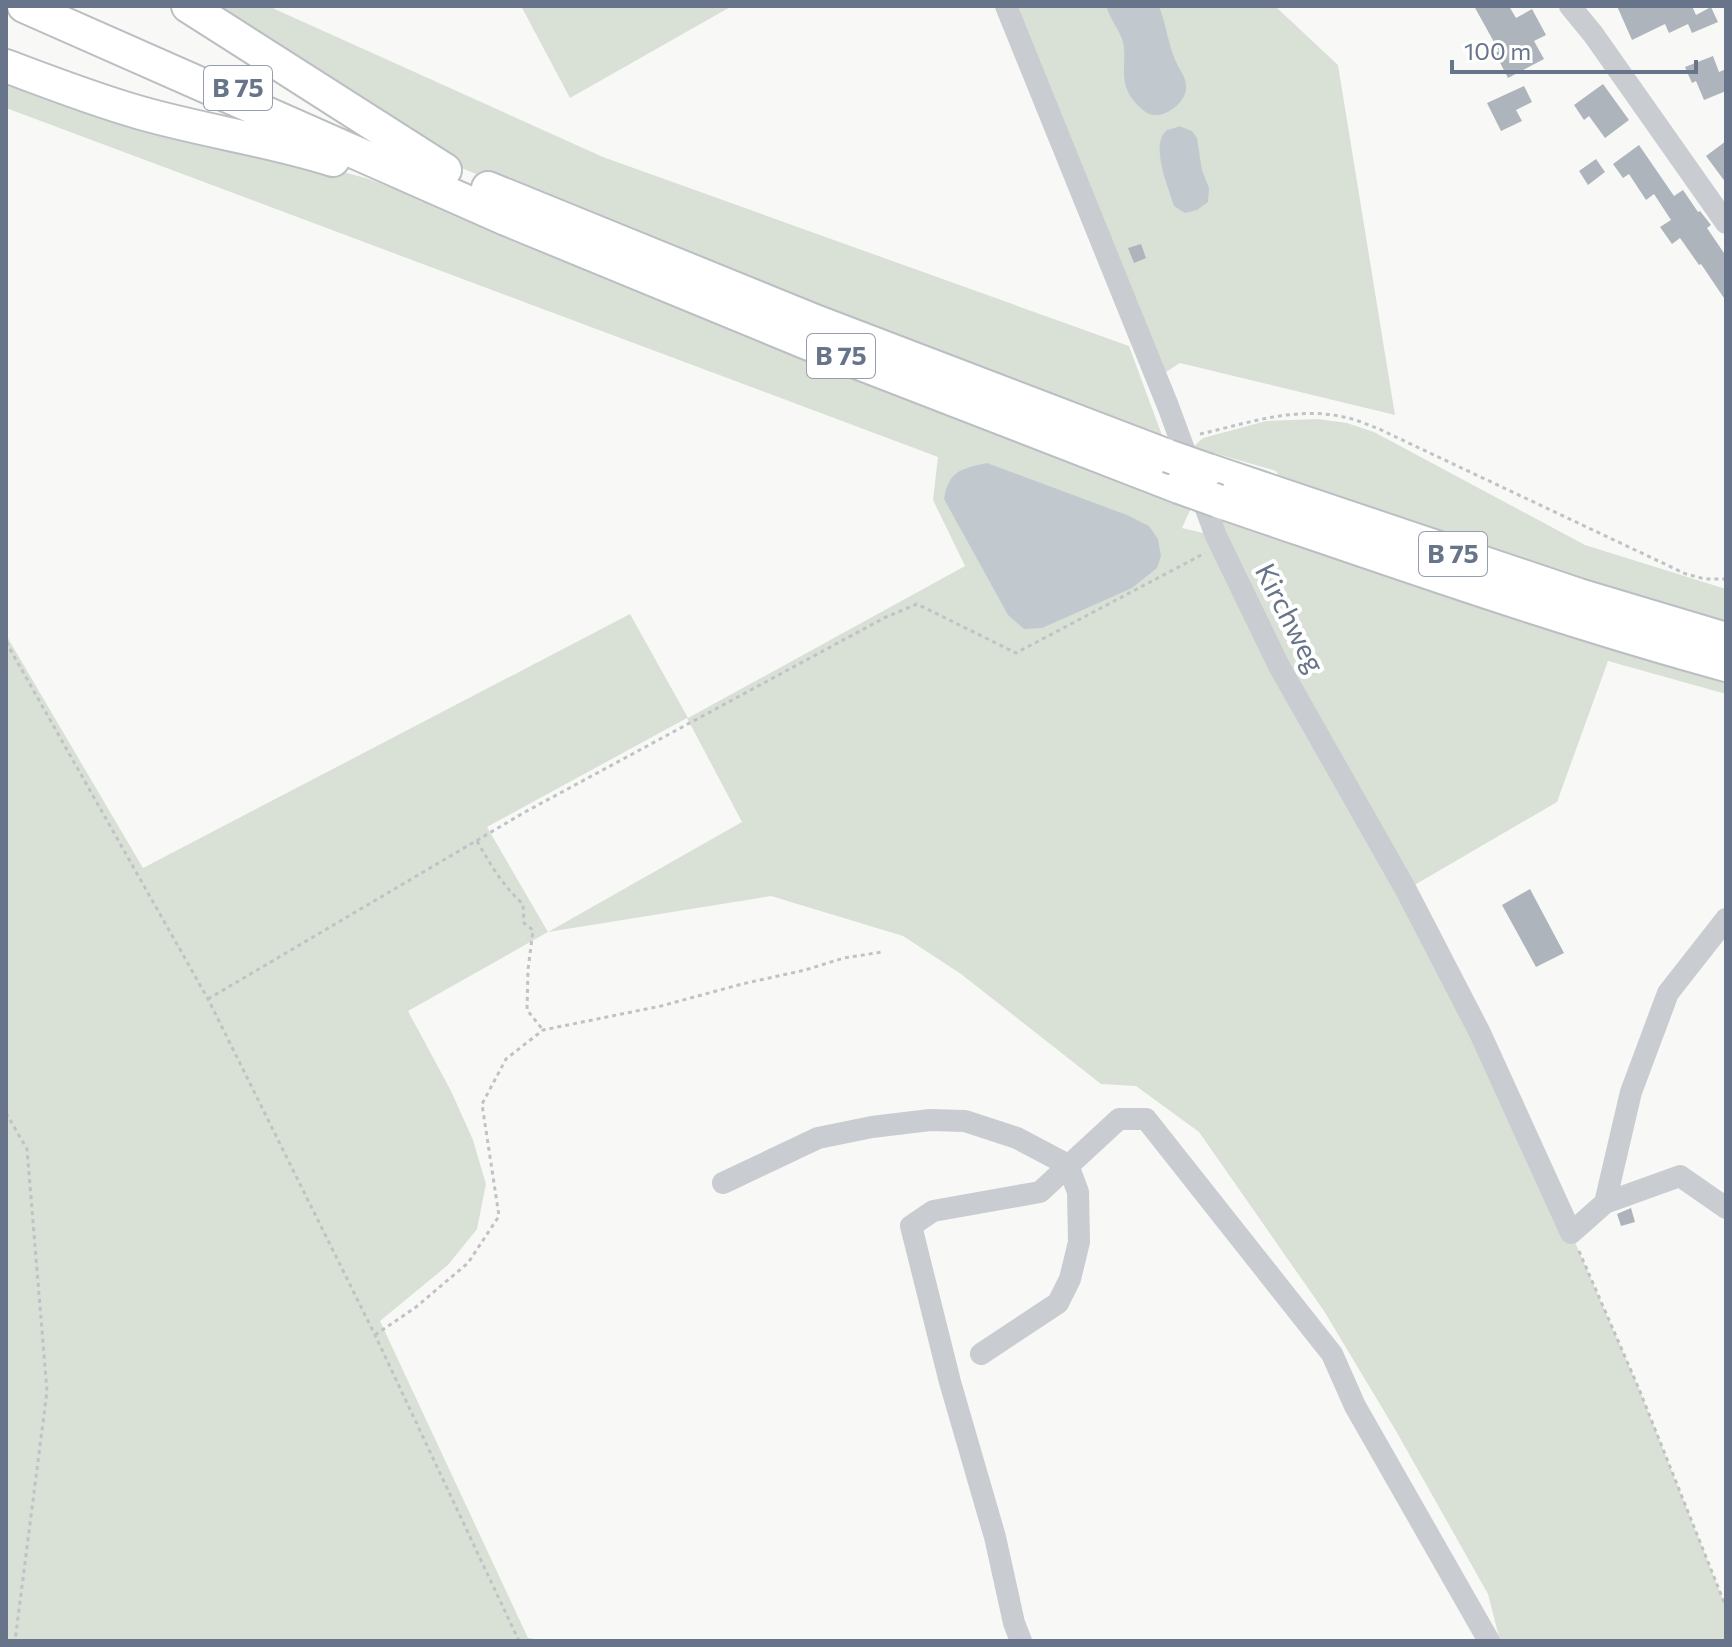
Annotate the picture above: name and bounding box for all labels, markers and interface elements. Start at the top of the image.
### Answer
scale bar [1452,24,1696,74]
text: 100 m [1464,36,1531,65]
road number: B 75 [204,66,272,110]
road number: B 75 [807,334,875,378]
road number: B 75 [1419,532,1487,576]
street label: Kirchweg [1249,557,1333,678]

